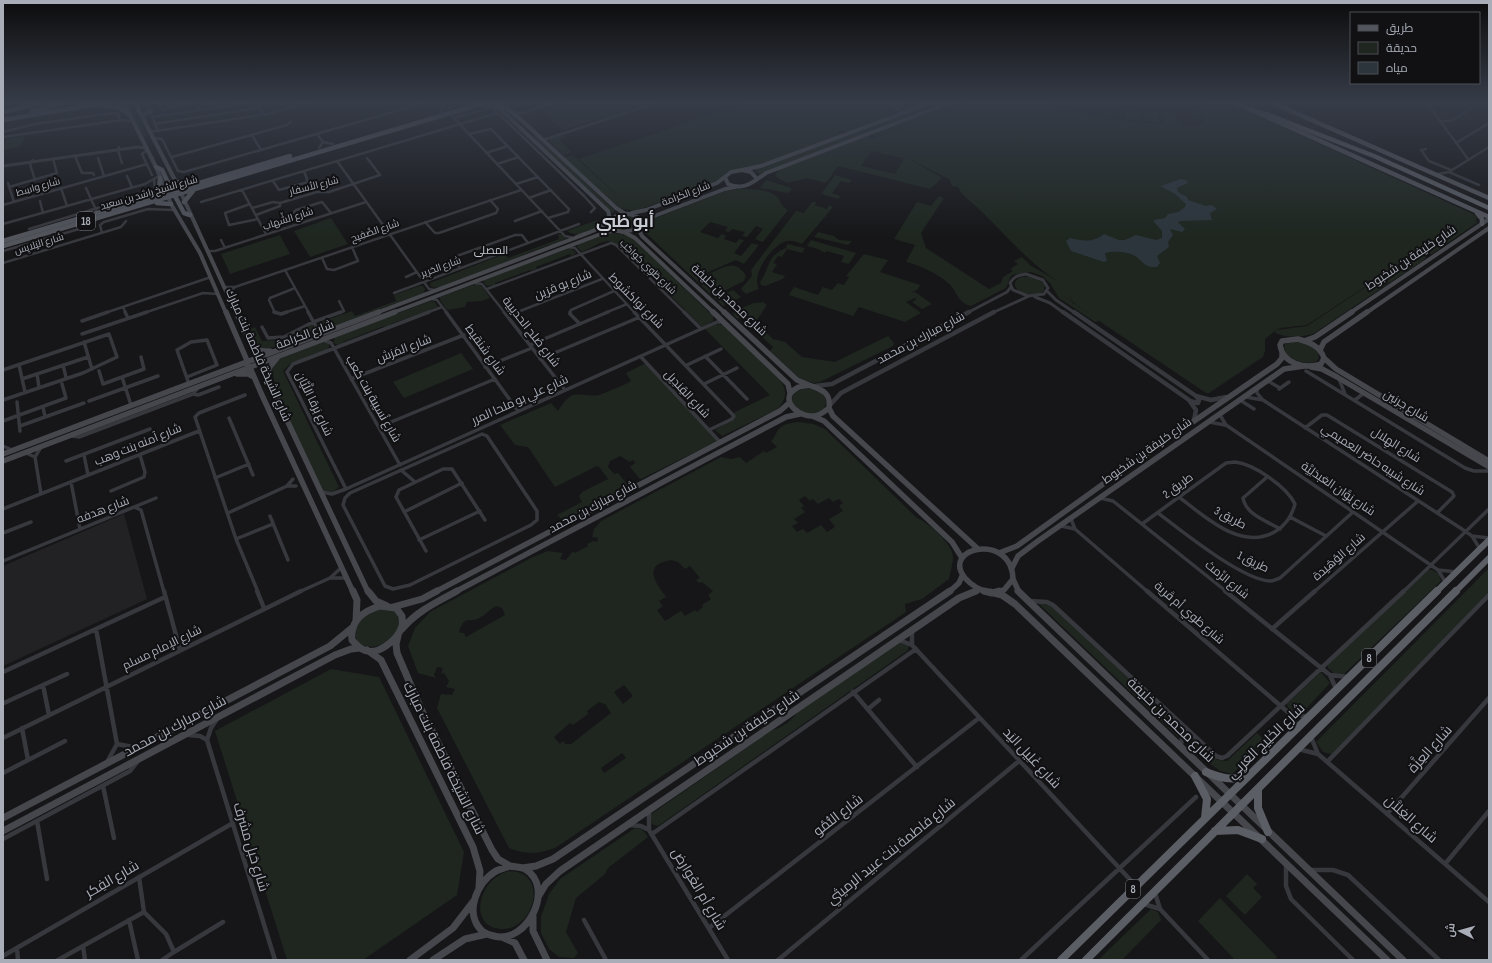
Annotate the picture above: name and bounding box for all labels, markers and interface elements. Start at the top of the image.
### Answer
legend [1350,12,1480,84]
text: طريق [1386,21,1414,36]
text: حديقة [1386,41,1417,56]
text: مياه [1386,61,1408,76]
street label: شارع الشيخ راشد بن سعيد [99,173,199,213]
street label: شارع الأسفار [287,174,340,198]
street label: شارع واسِط [15,175,61,199]
street label: شارع الكرامة [660,179,712,209]
street label: شارع الشِّهاب [260,203,315,233]
district label: أبو ظبي [596,209,654,235]
road number: 18 [77,212,95,230]
street label: شارع الصَّفِيح [349,217,401,245]
street label: شارع خليفة بن شخبوط [1363,222,1459,294]
street label: شارع اليَلايِس [13,231,65,257]
street label: شارع طَوِي كِواكِب [617,237,679,298]
district label: المصلى [474,244,508,257]
street label: شارع الحَرِير [418,254,463,281]
street label: شارع محمد بن خليفة [688,261,770,339]
street label: شارع بو قرَين [532,267,594,303]
street label: شارع نواكشوط [605,270,667,332]
street label: شارع الشيخة فاطمة بنت مبارك [222,286,294,424]
street label: شارع صُلح الحديبية [499,294,563,370]
street label: شارع مبارك بن محمد [874,308,968,367]
street label: شارع الكرامة [274,317,336,353]
street label: شارع شنقيط [461,322,509,378]
street label: شارع المَرَش [374,332,434,366]
street label: شارع نُسيبة بنت كعب [342,353,404,445]
street label: شارع القِندِيل [661,367,713,421]
street label: شارع بَرقا اللَّيَّان [292,369,337,439]
street label: شارع علي بو ملحا المرر [468,372,572,430]
street label: شارع جرنين [1380,387,1432,425]
street label: شارع خليفة بن شخبوط [1099,414,1195,487]
street label: شارع آمنه بنت وهب [92,421,184,469]
street label: شارع شيبه حاضر العميمي [1317,421,1428,501]
street label: شارع الهِلال [1368,424,1424,467]
street label: شارع يَوَّان العَبدَلِيَّة [1298,459,1378,519]
street label: طريق 2 [1160,470,1196,502]
street label: شارع مبارك بن محمد [546,477,640,536]
street label: شارع هدفه [74,493,132,527]
street label: طريق 3 [1211,503,1249,533]
street label: شارع الوُهَيدة [1310,530,1369,584]
street label: طريق 1 [1235,548,1271,576]
street label: شارع الرِّمث [1202,558,1252,602]
street label: شارع طَوي أم قَرية [1149,578,1228,649]
street label: شارع الإمام مسلم [120,622,204,674]
road number: 8 [1362,649,1376,667]
street label: شارع محمد بن خليفة [1124,674,1218,766]
street label: شارع الشيخة فاطمة بنت مبارك [400,679,488,837]
street label: شارع خليفة بن شخبوط [691,686,803,770]
street label: شارع مبارك بن محمد [121,692,229,760]
street label: شارع الخَلِيج العَربِي [1224,700,1311,785]
street label: شارع العِزَّة [1403,721,1456,776]
street label: شارع غَلِيل اليَد [999,724,1065,792]
street label: شارع النُّمُو [810,790,866,840]
street label: شارع الغِلاَّن [1381,791,1441,847]
street label: شارع فاطمة بنت عبيد الرميثي [823,794,961,910]
street label: شارع حَبل مشرف [229,800,273,894]
street label: شارع أم العُوارِض [667,844,731,934]
street label: شارع الفِكر [81,857,142,902]
road number: 8 [1126,880,1140,898]
north arrow [1440,911,1480,951]
text: ش [1443,922,1458,938]

